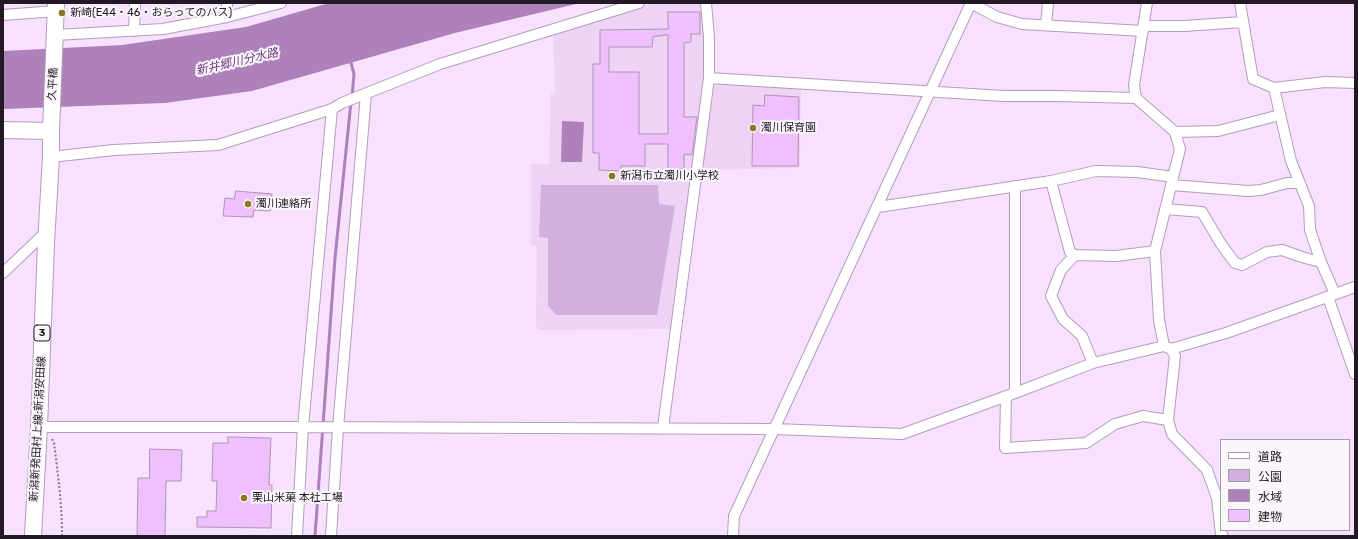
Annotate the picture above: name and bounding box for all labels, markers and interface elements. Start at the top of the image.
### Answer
place label: 新崎(E44・46・おらってのバス) [70,6,232,20]
marker: 新崎(E44・46・おらってのバス) [57,8,67,18]
water label: 新井郷川分水路 [194,46,280,78]
street label: 久平橋 [46,67,60,101]
place label: 濁川保育園 [761,121,816,135]
marker: 濁川保育園 [748,123,758,133]
place label: 新潟市立濁川小学校 [620,169,719,183]
marker: 新潟市立濁川小学校 [607,171,617,181]
place label: 濁川連絡所 [256,197,311,211]
marker: 濁川連絡所 [243,199,253,209]
road number: 3 [34,325,50,341]
street label: 新潟新発田村上線;新潟安田線 [28,356,48,502]
legend [1220,439,1350,531]
text: 道路 [1258,450,1282,464]
text: 公園 [1258,470,1282,484]
text: 水域 [1258,490,1282,504]
place label: 栗山米菓 本社工場 [252,491,343,505]
marker: 栗山米菓 本社工場 [239,493,249,503]
text: 建物 [1258,510,1282,524]

